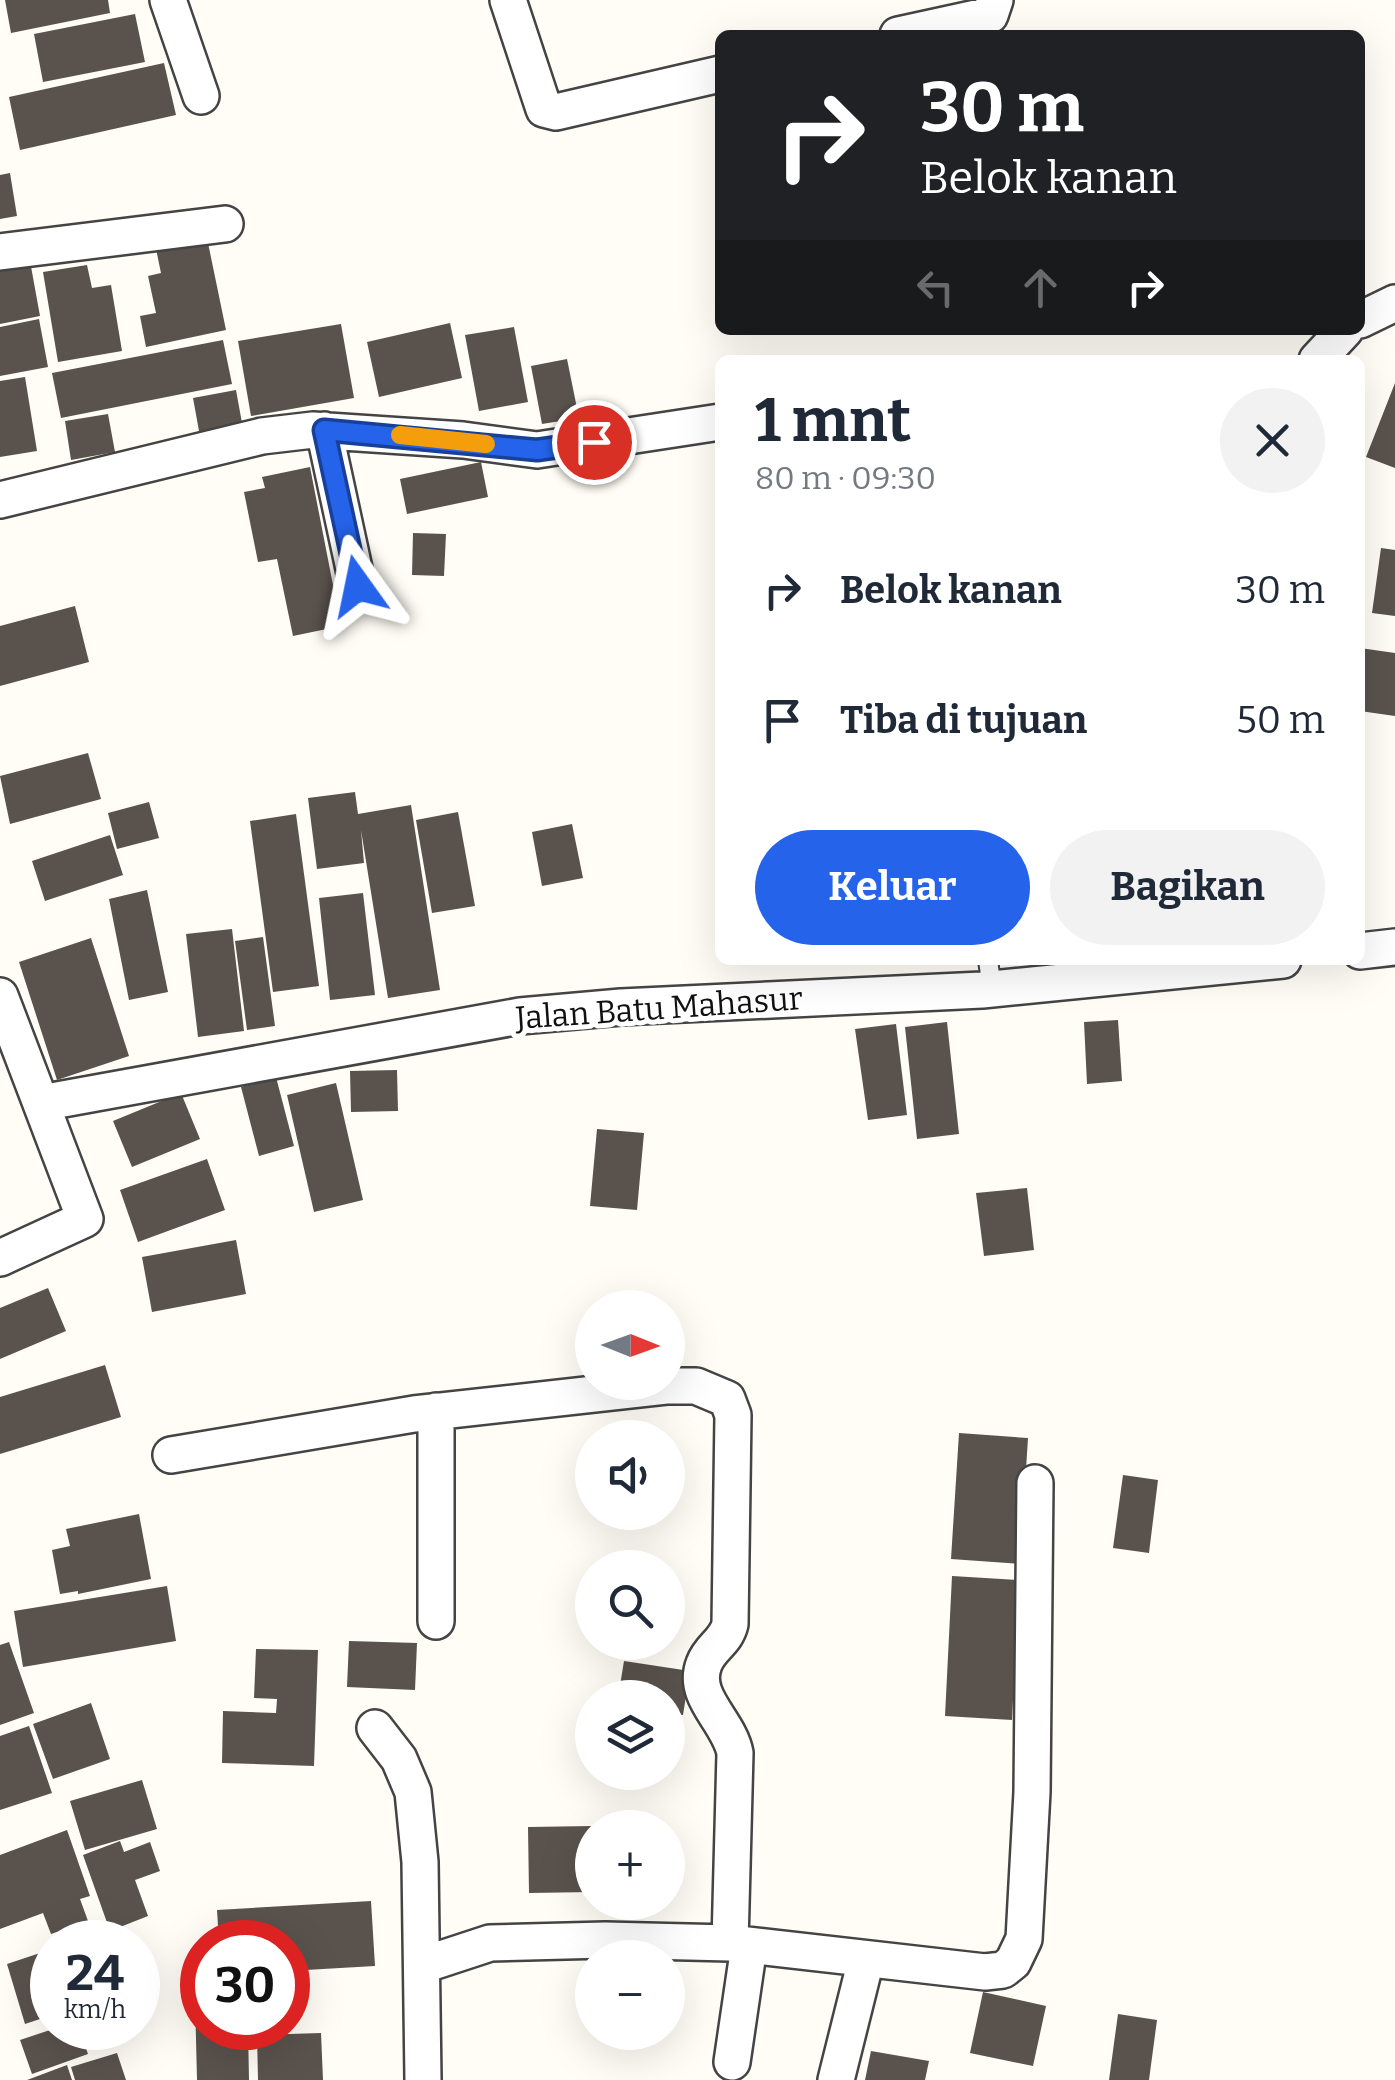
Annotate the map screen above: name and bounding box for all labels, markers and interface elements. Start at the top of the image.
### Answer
text: 30 m [920,66,1084,150]
icon: right [755,70,885,200]
text: Belok kanan [920,151,1177,205]
icon: left [908,260,963,315]
icon: ahead [1013,260,1068,315]
icon: right [1118,260,1173,315]
text: 1 mnt [755,385,911,457]
button: close [1220,388,1325,493]
pin [552,400,637,485]
icon: arrive [567,415,622,470]
text: 80 m · 09:30 [755,459,936,497]
position arrow [306,534,410,638]
icon: right [755,563,810,618]
text: Belok kanan [840,567,1062,613]
text: 30 m [1235,567,1325,613]
icon: arrive [755,693,810,748]
text: Tiba di tujuan [840,697,1087,743]
text: 50 m [1236,697,1325,743]
button: Keluar [755,830,1030,945]
button: Bagikan [1050,830,1325,945]
street label: Jalan Batu Mahasur [513,979,804,1037]
north arrow [575,1290,685,1400]
map controls [575,1290,685,2050]
button: sound [575,1420,685,1530]
button: search [575,1550,685,1660]
button: layers [575,1680,685,1790]
button: + [575,1810,685,1920]
speed limit sign: 30 [180,1920,310,2050]
button: − [575,1940,685,2050]
text: 24 [66,1943,124,2003]
text: km/h [64,1995,126,2025]

